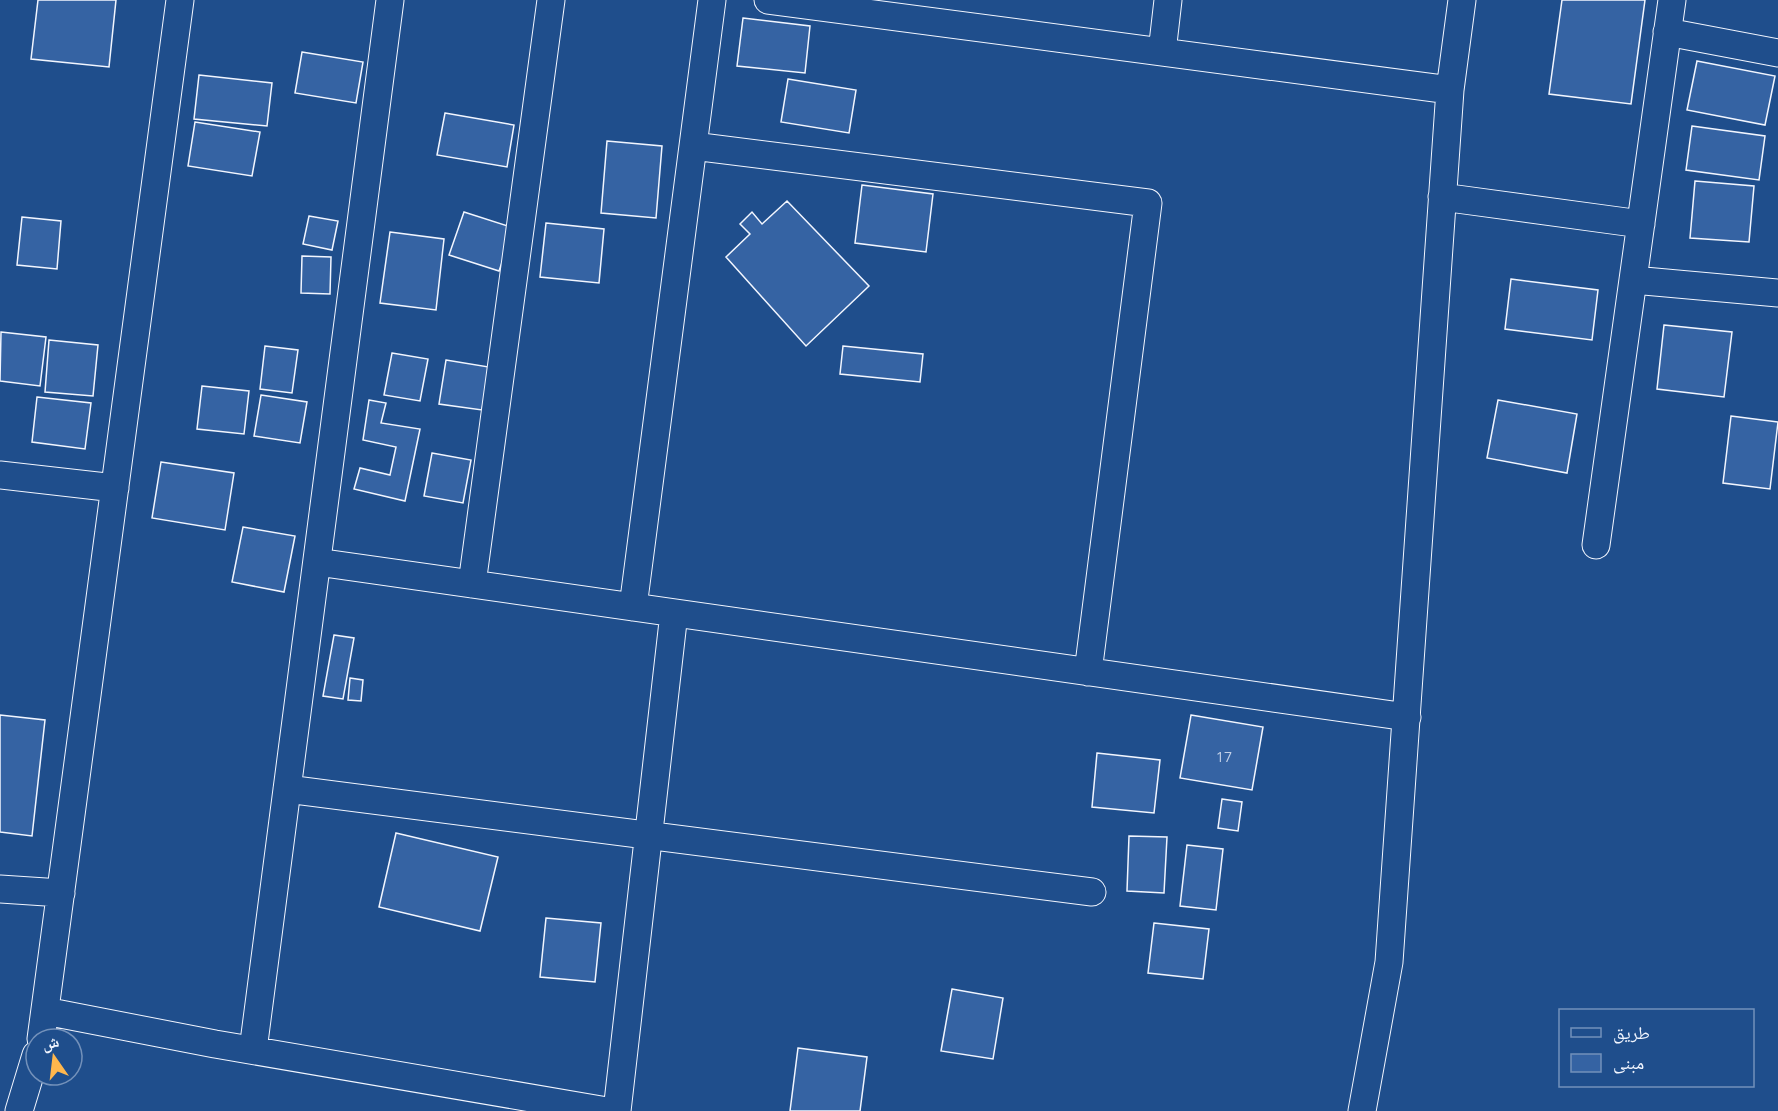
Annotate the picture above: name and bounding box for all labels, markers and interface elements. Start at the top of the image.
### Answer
house number: 17 [1216,747,1232,766]
legend [1559,1009,1754,1087]
text: طريق [1613,1020,1650,1044]
north arrow [24,1027,84,1087]
text: ش [39,1030,61,1055]
text: مبنى [1613,1050,1644,1074]

